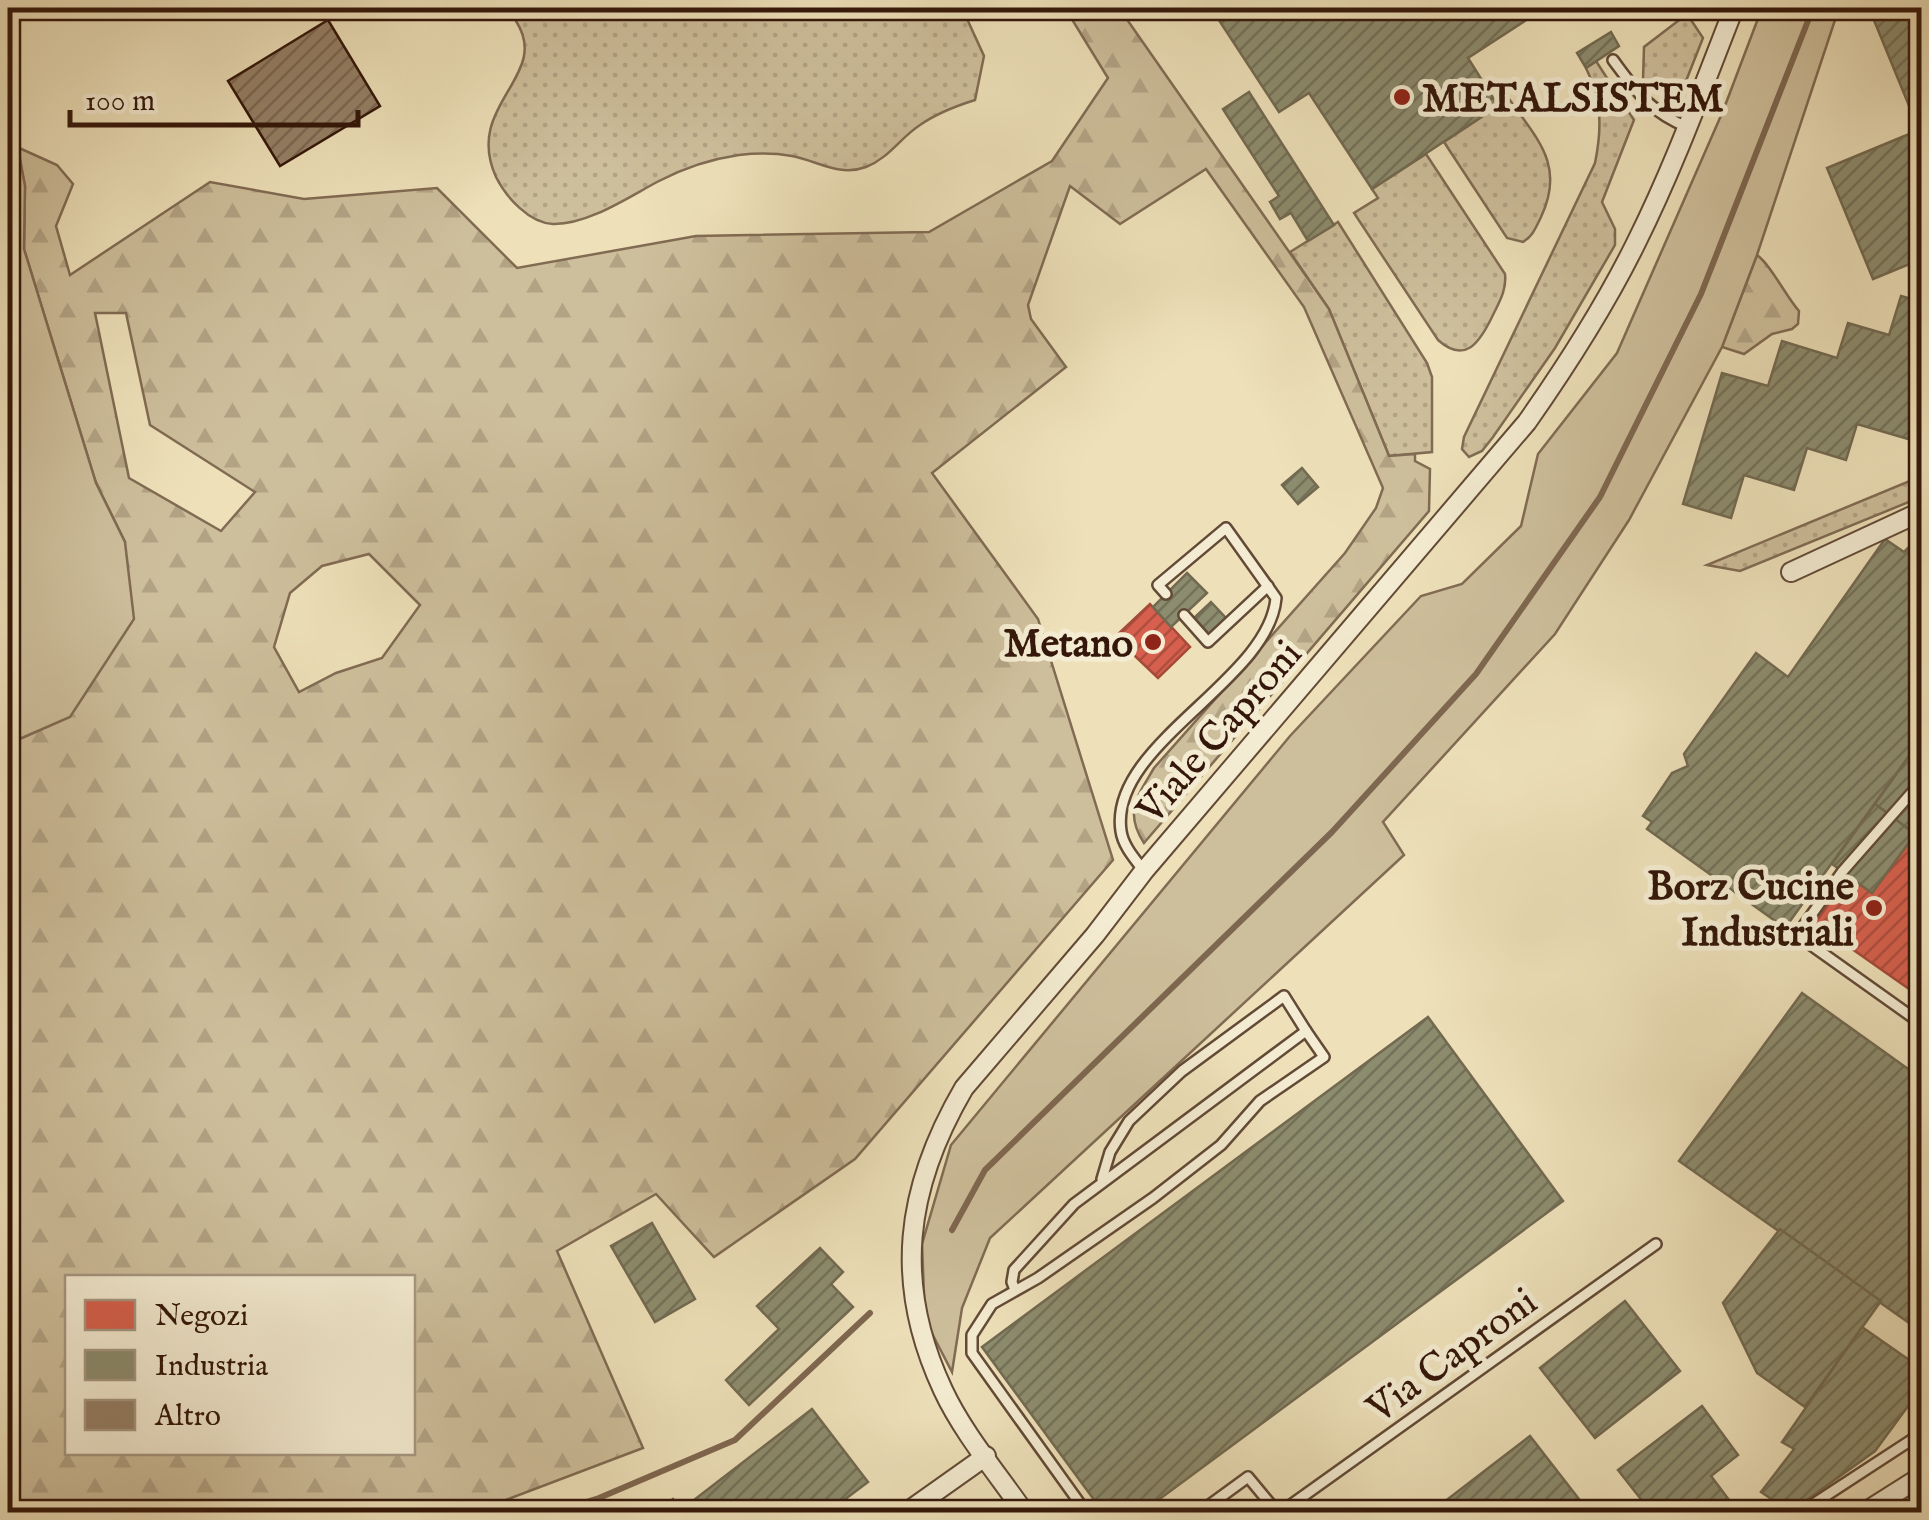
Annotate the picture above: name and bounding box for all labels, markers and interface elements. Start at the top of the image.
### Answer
scale bar [70,65,358,127]
place label: METALSISTEM [1422,75,1724,126]
text: 100 m [85,83,155,121]
marker: METALSISTEM [1391,86,1413,108]
place label: Metano [1003,620,1133,671]
street label: Viale Caproni [1126,631,1315,837]
marker: Metano [1142,631,1164,653]
place label: Borz Cucine Industriali [1647,863,1854,960]
marker: Borz Cucine Industriali [1863,897,1885,919]
legend [65,1275,415,1455]
street label: Via Caproni [1357,1278,1548,1436]
text: Negozi [155,1298,248,1336]
text: Industria [155,1348,268,1386]
text: Altro [154,1398,221,1436]

